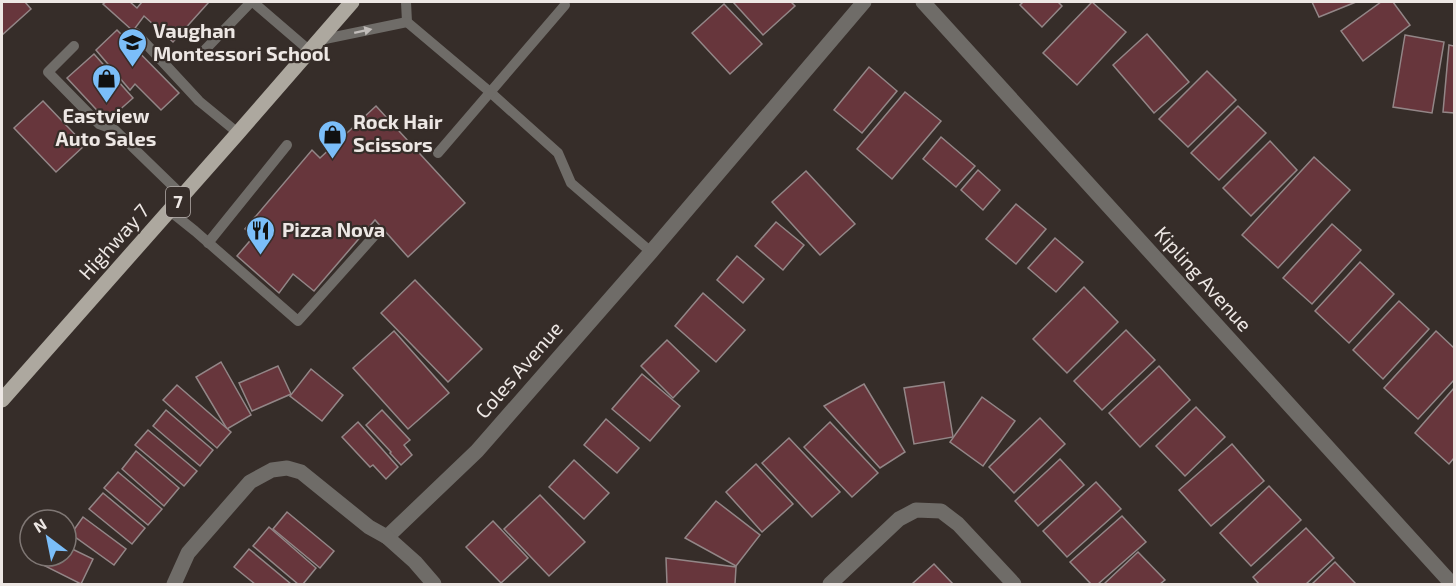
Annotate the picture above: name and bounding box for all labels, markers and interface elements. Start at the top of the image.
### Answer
place label: Vaughan Montessori School [153,18,331,65]
school or university icon: Vaughan Montessori School [116,26,148,68]
one-way arrow [354,26,373,35]
shop icon: Eastview Auto Sales [90,62,122,104]
place label: Eastview Auto Sales [56,103,156,150]
place label: Rock Hair Scissors [353,109,443,156]
shop icon: Rock Hair Scissors [316,118,348,160]
road number: 7 [166,187,190,217]
street label: Highway 7 [73,199,153,284]
restaurant icon: Pizza Nova [245,214,277,256]
place label: Pizza Nova [282,217,385,241]
street label: Kipling Avenue [1150,221,1257,336]
street label: Coles Avenue [470,316,567,423]
north arrow [18,508,78,568]
text: N [30,514,50,536]

